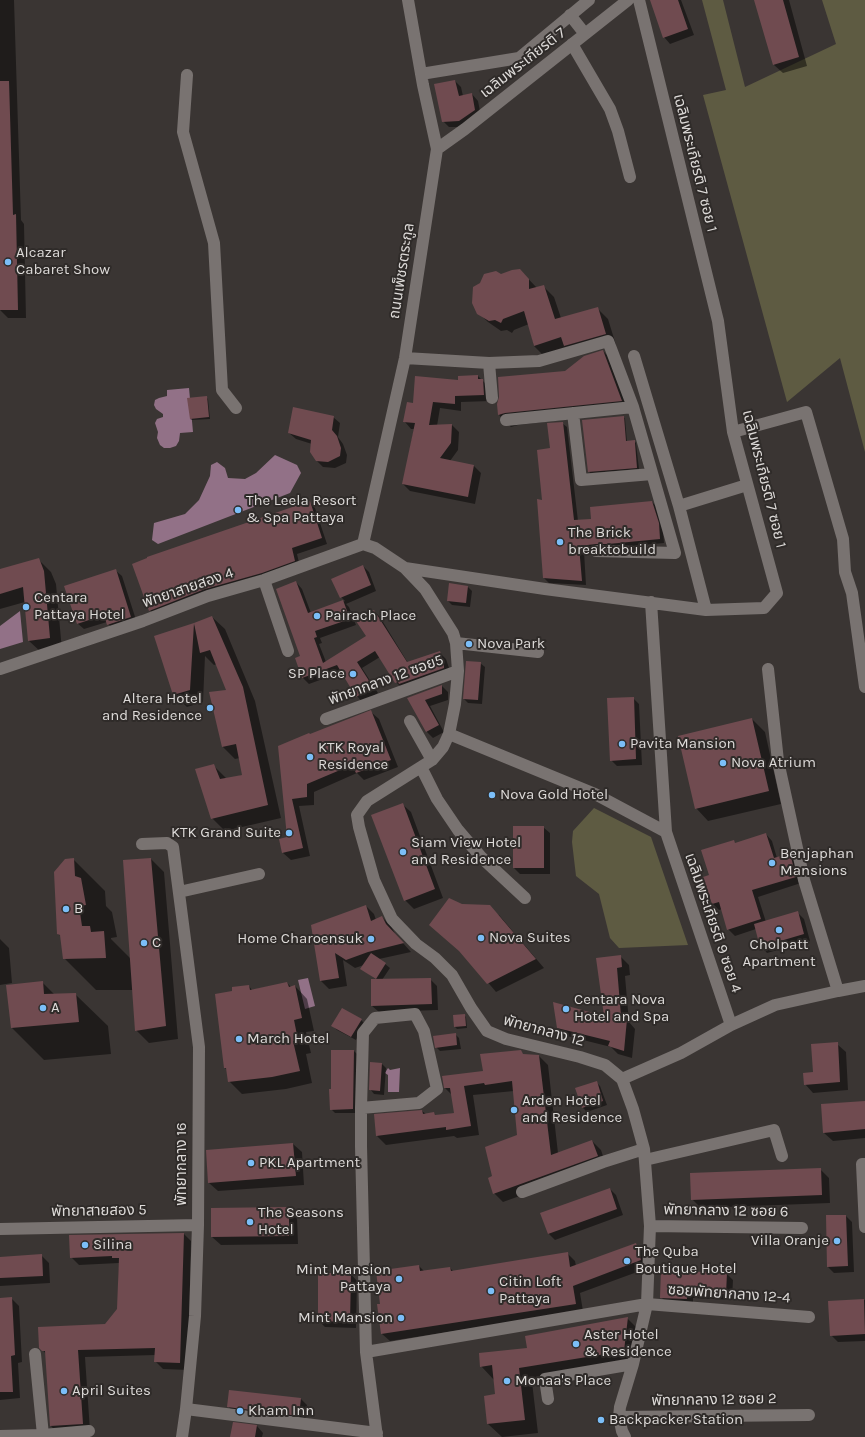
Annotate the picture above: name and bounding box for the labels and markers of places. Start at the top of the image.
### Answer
place label: Alcazar Cabaret Show [16,244,110,279]
marker: Alcazar Cabaret Show [3,257,13,267]
place label: The Leela Resort & Spa Pattaya [246,492,356,527]
marker: The Leela Resort & Spa Pattaya [233,505,243,515]
place label: The Brick breaktobuild [568,524,656,559]
marker: The Brick breaktobuild [555,537,565,547]
place label: Centara Pattaya Hotel [34,589,125,624]
marker: Centara Pattaya Hotel [21,602,31,612]
place label: Pairach Place [325,607,416,625]
marker: Pairach Place [312,611,322,621]
place label: Nova Park [477,635,545,653]
marker: Nova Park [464,639,474,649]
place label: SP Place [288,665,345,683]
marker: SP Place [348,669,358,679]
place label: Altera Hotel and Residence [102,690,202,725]
marker: Altera Hotel and Residence [205,703,215,713]
place label: Pavita Mansion [630,735,736,753]
place label: KTK Royal Residence [318,739,388,774]
marker: Pavita Mansion [617,739,627,749]
marker: KTK Royal Residence [305,752,315,762]
place label: Nova Atrium [731,754,816,772]
marker: Nova Atrium [718,758,728,768]
place label: Nova Gold Hotel [500,786,608,804]
marker: Nova Gold Hotel [487,790,497,800]
place label: KTK Grand Suite [171,824,281,842]
marker: KTK Grand Suite [284,828,294,838]
place label: Siam View Hotel and Residence [411,834,521,869]
place label: Benjaphan Mansions [780,845,854,880]
marker: Siam View Hotel and Residence [398,847,408,857]
marker: Benjaphan Mansions [767,858,777,868]
place label: B [74,900,83,918]
marker: B [61,904,71,914]
marker: Cholpatt Apartment [774,925,784,935]
place label: Nova Suites [489,929,571,947]
place label: Home Charoensuk [237,930,363,948]
marker: Nova Suites [476,933,486,943]
place label: C [152,934,161,952]
marker: Home Charoensuk [366,934,376,944]
place label: Cholpatt Apartment [742,936,816,971]
marker: C [139,938,149,948]
place label: Centara Nova Hotel and Spa [574,991,669,1026]
place label: A [51,999,60,1017]
marker: A [38,1003,48,1013]
marker: Centara Nova Hotel and Spa [561,1004,571,1014]
place label: March Hotel [247,1030,330,1048]
marker: March Hotel [234,1034,244,1044]
place label: Arden Hotel and Residence [522,1092,622,1127]
marker: Arden Hotel and Residence [509,1105,519,1115]
place label: PKL Apartment [259,1154,360,1172]
marker: PKL Apartment [246,1158,256,1168]
place label: The Seasons Hotel [258,1204,344,1239]
marker: The Seasons Hotel [245,1217,255,1227]
place label: Villa Oranje [751,1232,829,1250]
place label: Silina [93,1236,133,1254]
marker: Villa Oranje [832,1236,842,1246]
marker: Silina [80,1240,90,1250]
place label: The Quba Boutique Hotel [635,1243,737,1278]
marker: The Quba Boutique Hotel [622,1256,632,1266]
place label: Mint Mansion Pattaya [296,1261,391,1296]
place label: Citin Loft Pattaya [499,1273,561,1308]
marker: Mint Mansion Pattaya [394,1274,404,1284]
marker: Citin Loft Pattaya [486,1286,496,1296]
place label: Mint Mansion [298,1309,393,1327]
marker: Mint Mansion [396,1313,406,1323]
place label: Aster Hotel & Residence [584,1326,672,1361]
marker: Aster Hotel & Residence [571,1339,581,1349]
place label: Monaa's Place [515,1372,611,1390]
marker: Monaa's Place [502,1376,512,1386]
place label: April Suites [72,1382,151,1400]
marker: April Suites [59,1386,69,1396]
place label: Kham Inn [248,1402,314,1420]
marker: Kham Inn [235,1406,245,1416]
place label: Backpacker Station [609,1411,743,1429]
marker: Backpacker Station [596,1415,606,1425]

